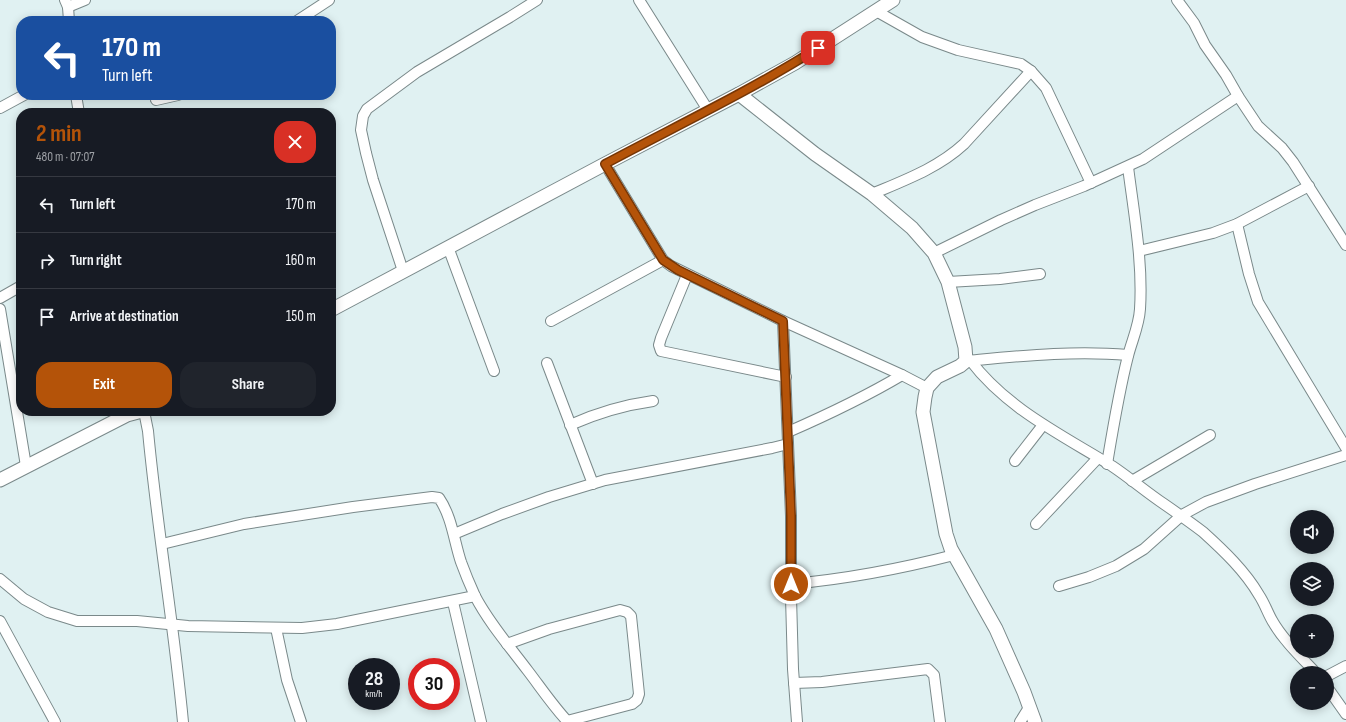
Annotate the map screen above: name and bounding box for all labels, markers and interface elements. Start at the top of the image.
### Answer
text: 170 m [102,31,161,64]
pin [801,31,835,65]
icon: left [36,32,88,84]
icon: arrive [807,37,829,59]
text: Turn left [102,65,153,86]
text: 2 min [36,119,82,148]
button: close [274,121,316,163]
text: 480 m · 07:07 [36,149,94,165]
icon: left [36,194,58,216]
text: Turn left [70,195,115,214]
text: 170 m [286,195,316,214]
icon: right [36,250,58,272]
text: Turn right [70,251,122,270]
text: 160 m [285,251,316,270]
icon: arrive [36,306,58,328]
text: Arrive at destination [70,307,179,326]
text: 150 m [286,307,316,326]
button: Exit [36,362,172,408]
button: Share [180,362,316,408]
map controls [1290,510,1334,710]
button: sound [1290,510,1334,554]
button: layers [1290,562,1334,606]
position arrow [770,563,812,605]
button: + [1290,614,1334,658]
speed limit sign: 30 [408,658,460,710]
button: − [1290,666,1334,710]
text: 28 [365,667,383,691]
text: km/h [365,688,383,700]

